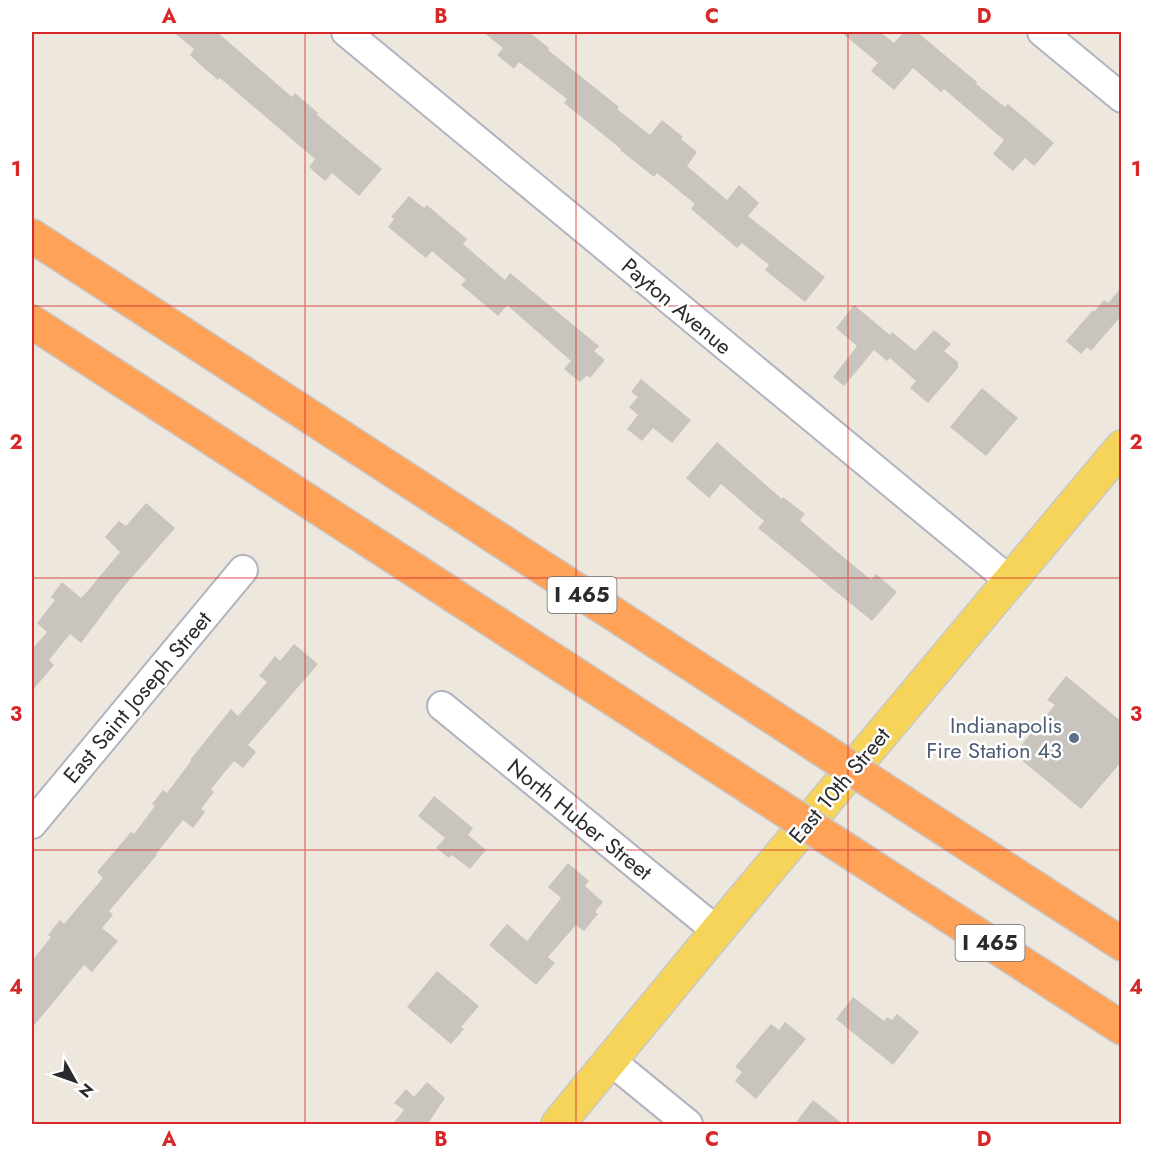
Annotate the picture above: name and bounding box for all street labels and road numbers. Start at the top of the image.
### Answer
street label: Payton Avenue [615,250,739,362]
road number: I 465 [548,577,616,613]
street label: East Saint Joseph Street [55,603,219,790]
street label: East 10th Street [781,720,898,850]
street label: North Huber Street [501,751,660,888]
road number: I 465 [956,925,1024,961]

